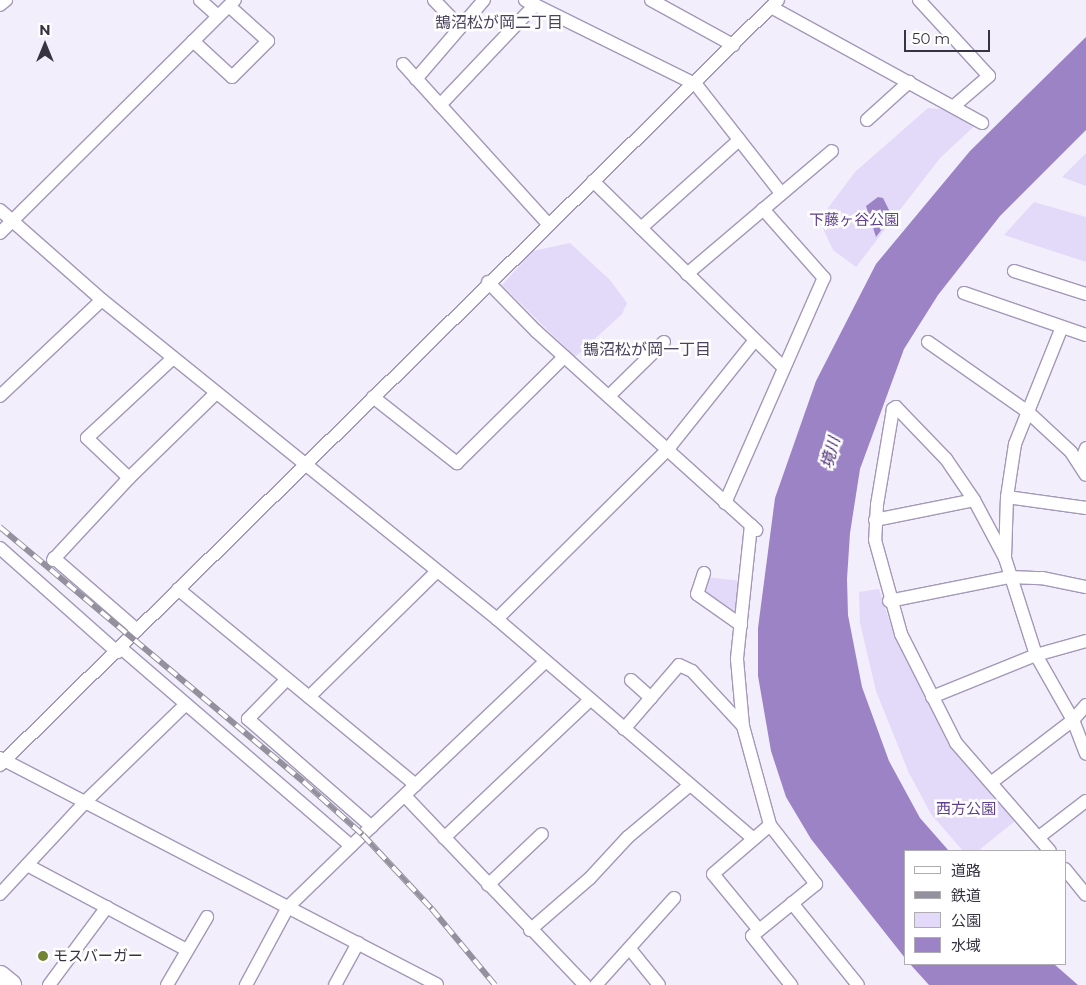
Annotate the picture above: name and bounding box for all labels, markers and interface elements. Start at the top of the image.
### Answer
district label: 鵠沼松が岡二丁目 [435,13,563,33]
north arrow [20,20,70,70]
scale bar [906,20,992,52]
text: N [39,21,51,39]
text: 50 m [912,29,950,48]
park label: 下藤ヶ谷公園 [809,211,899,229]
district label: 鵠沼松が岡一丁目 [583,340,711,360]
water label: 境川 [818,435,844,471]
park label: 西方公園 [936,800,996,818]
legend [904,850,1066,965]
text: 道路 [951,861,981,880]
text: 鉄道 [951,886,981,905]
text: 公園 [951,911,981,930]
text: 水域 [951,936,981,955]
place label: モスバーガー [53,947,143,965]
marker: モスバーガー [37,950,49,962]

